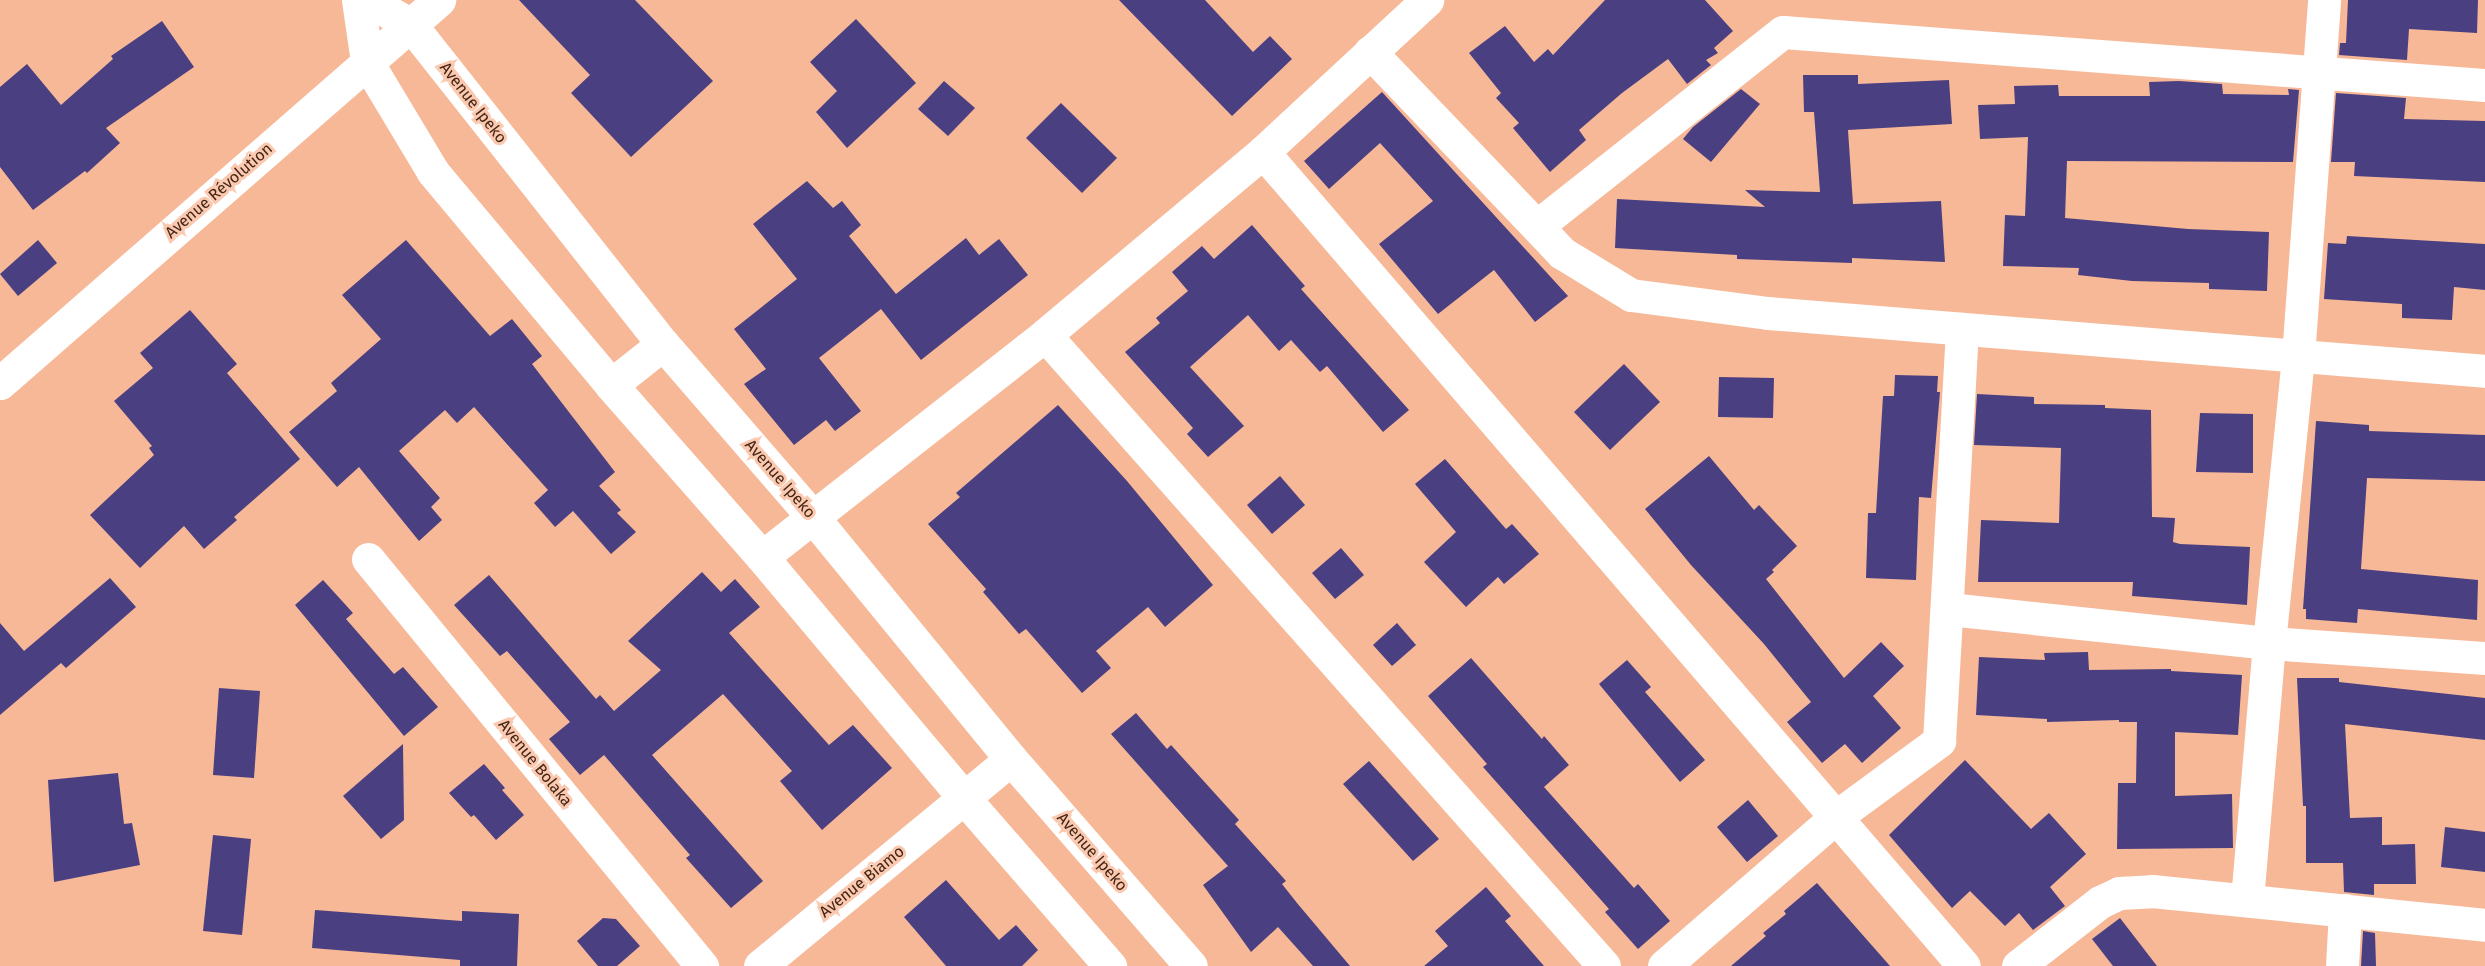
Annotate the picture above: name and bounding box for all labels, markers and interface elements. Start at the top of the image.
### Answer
street label: Avenue Ipeko [435,59,511,147]
street label: Avenue Révolution [162,139,276,243]
street label: Avenue Ipeko [741,436,819,522]
street label: Avenue Bolaka [494,716,576,810]
street label: Avenue Ipeko [1053,809,1131,895]
street label: Avenue Biamo [816,842,908,922]

